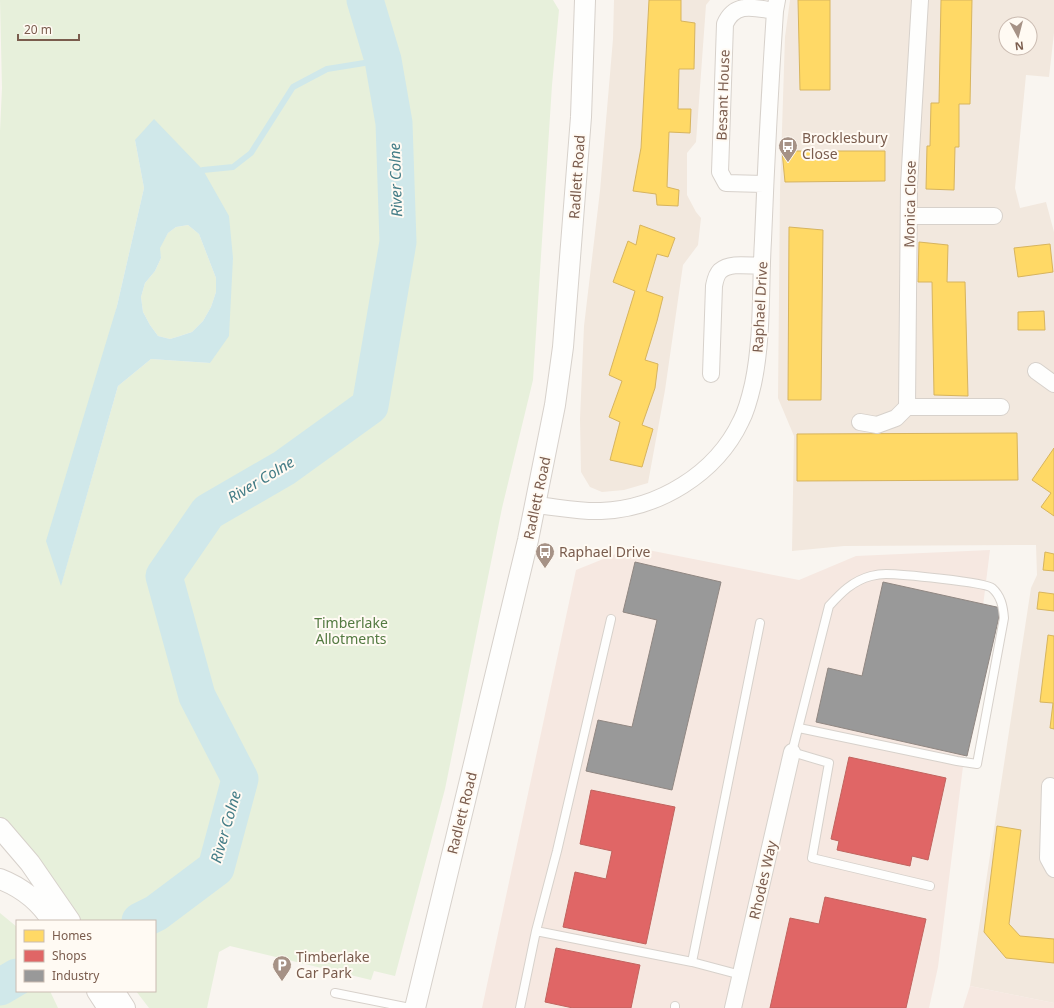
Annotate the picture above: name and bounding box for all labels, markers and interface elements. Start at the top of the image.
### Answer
scale bar [18,16,79,42]
north arrow [998,16,1038,56]
text: 20 m [24,21,52,38]
text: N [1014,38,1025,54]
street label: Besant House [711,49,734,141]
place label: Brocklesbury Close [802,128,889,163]
street label: Radlett Road [564,134,589,220]
bus stop icon: Brocklesbury Close [777,135,799,163]
water label: River Colne [384,142,406,217]
street label: Monica Close [899,160,920,248]
street label: Raphael Drive [748,261,771,353]
water label: River Colne [224,451,298,507]
street label: Radlett Road [518,455,555,541]
bus stop icon: Raphael Drive [534,541,556,569]
place label: Raphael Drive [559,542,651,561]
park label: Timberlake Allotments [314,613,388,648]
street label: Radlett Road [442,770,481,856]
water label: River Colne [205,788,245,865]
street label: Rhodes Way [744,838,781,921]
legend [16,920,156,992]
text: Homes [52,927,92,944]
text: Shops [52,947,87,964]
place label: Timberlake Car Park [296,947,370,982]
parking icon: Timberlake Car Park [271,954,293,982]
text: Industry [52,967,100,984]

